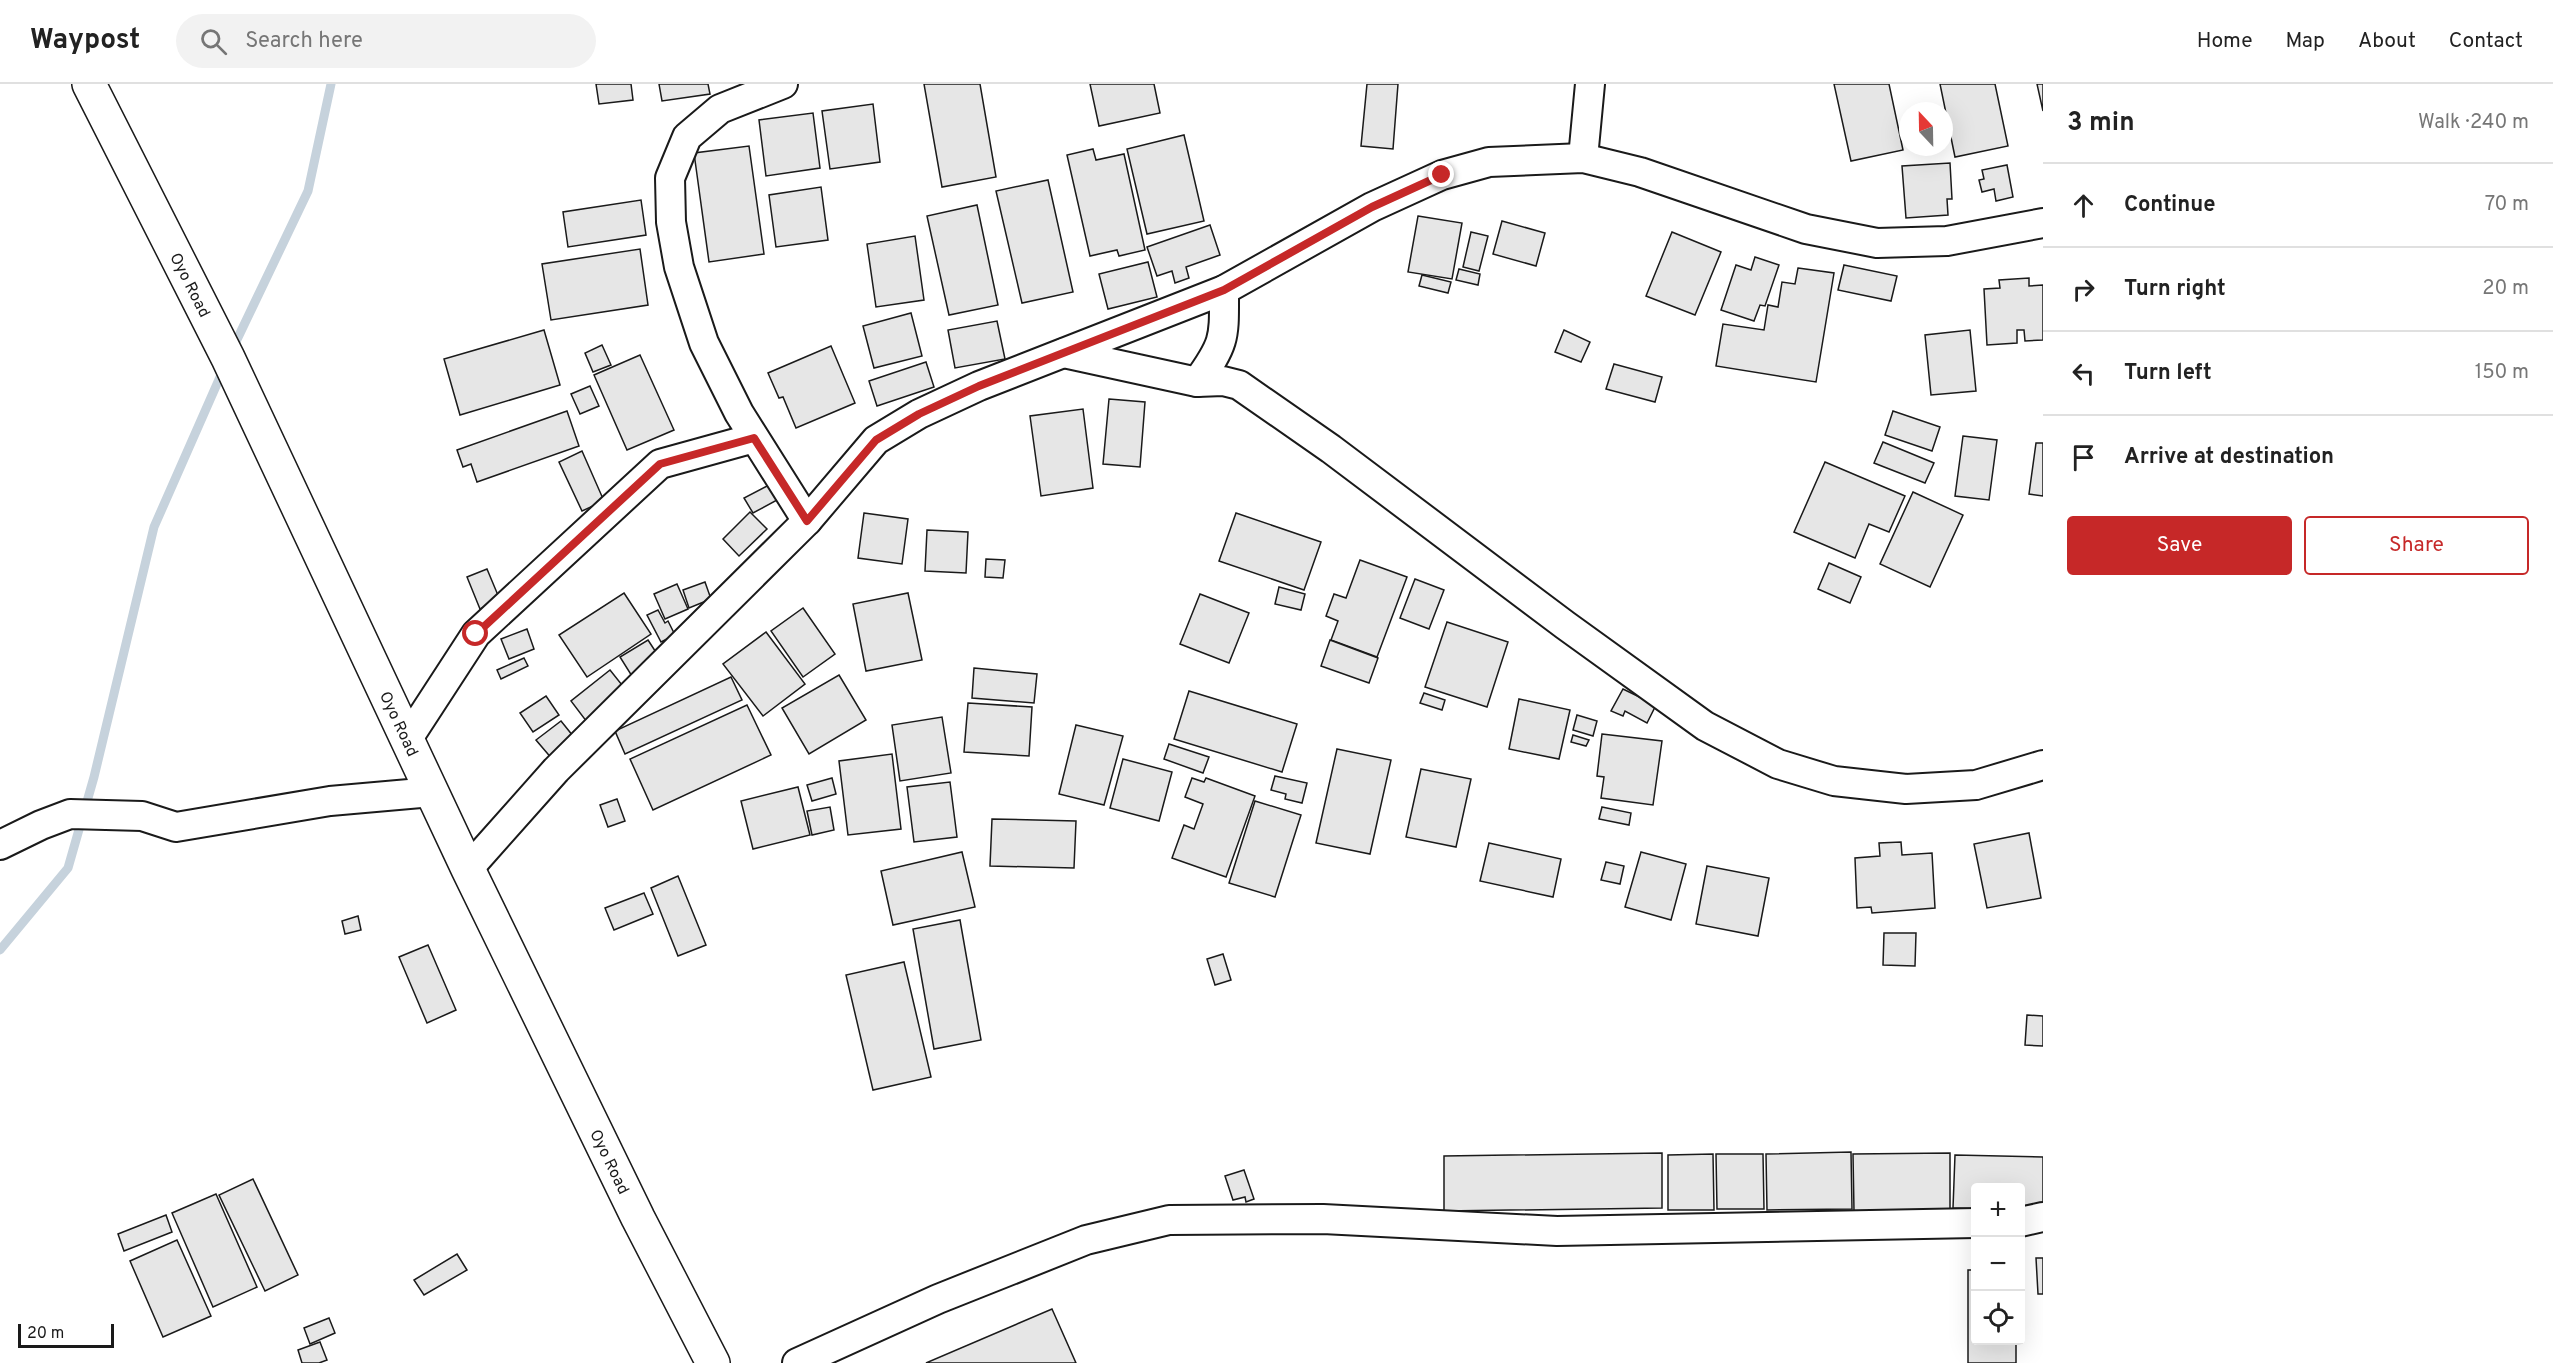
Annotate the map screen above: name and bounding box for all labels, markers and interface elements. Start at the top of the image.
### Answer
search box [176,14,596,68]
text: Waypost [30,23,140,59]
icon: search [197,25,230,58]
text: Search here [245,28,363,55]
text: Home [2197,28,2253,55]
text: Map [2286,28,2325,55]
text: About [2358,28,2416,55]
text: Contact [2449,28,2523,55]
north arrow [1899,102,1953,156]
text: 3 min [2067,107,2135,140]
text: Walk · 240 m [2418,110,2529,136]
route end [1428,161,1454,187]
icon: ahead [2067,189,2100,222]
text: Continue [2124,192,2215,219]
text: 70 m [2485,192,2529,218]
street label: Oyo Road [164,250,214,321]
icon: right [2067,273,2100,306]
text: Turn right [2124,276,2226,303]
text: 20 m [2482,276,2529,302]
icon: left [2067,357,2100,390]
text: Turn left [2124,360,2212,387]
text: 150 m [2475,360,2529,386]
icon: arrive [2067,441,2100,474]
text: Arrive at destination [2124,444,2334,471]
button: Save [2067,516,2292,575]
button: Share [2304,516,2529,575]
route start [462,620,488,646]
street label: Oyo Road [374,689,422,760]
street label: Oyo Road [584,1127,633,1198]
map controls [1971,1183,2025,1345]
button: + [1971,1183,2025,1237]
button: − [1971,1237,2025,1291]
button: locate [1971,1291,2025,1345]
scale bar [18,1321,114,1348]
text: 20 m [27,1324,64,1344]

